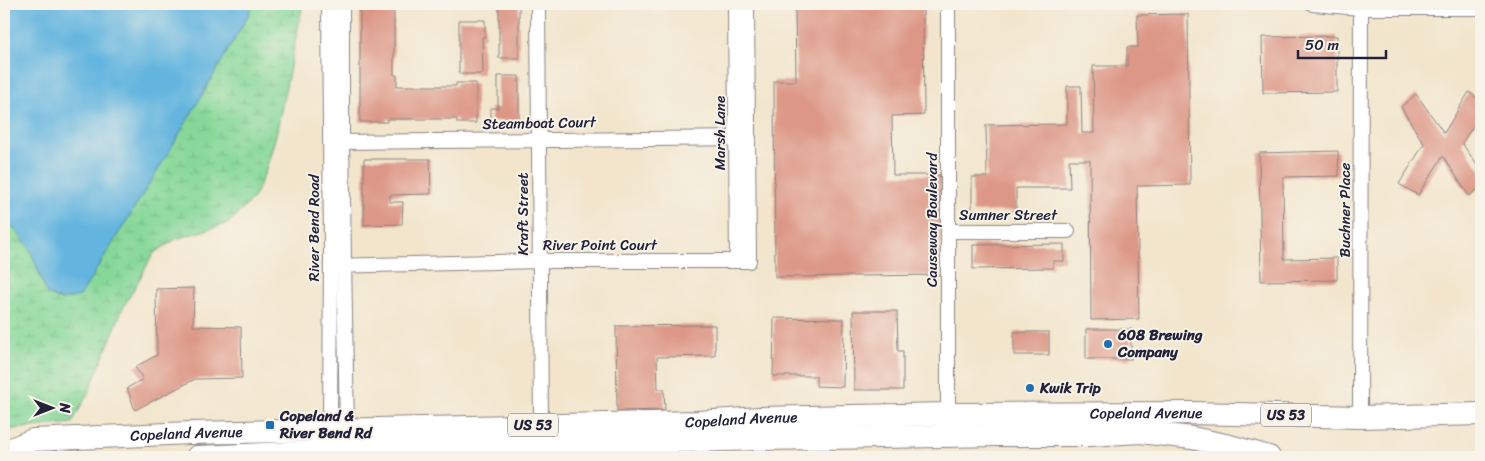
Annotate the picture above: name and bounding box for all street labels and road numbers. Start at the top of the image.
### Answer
street label: Marsh Lane [707,96,733,170]
street label: Steamboat Court [482,109,597,137]
street label: Causeway Boulevard [919,152,945,287]
street label: Buchner Place [1332,162,1358,257]
street label: Kraft Street [510,172,536,255]
street label: River Bend Road [301,174,327,281]
street label: Sumner Street [959,202,1058,228]
street label: River Point Court [543,232,658,258]
street label: Copeland Avenue [1090,400,1203,426]
street label: Copeland Avenue [685,404,798,435]
road number: US 53 [1261,404,1311,426]
road number: US 53 [508,414,558,436]
street label: Copeland Avenue [130,419,243,449]

